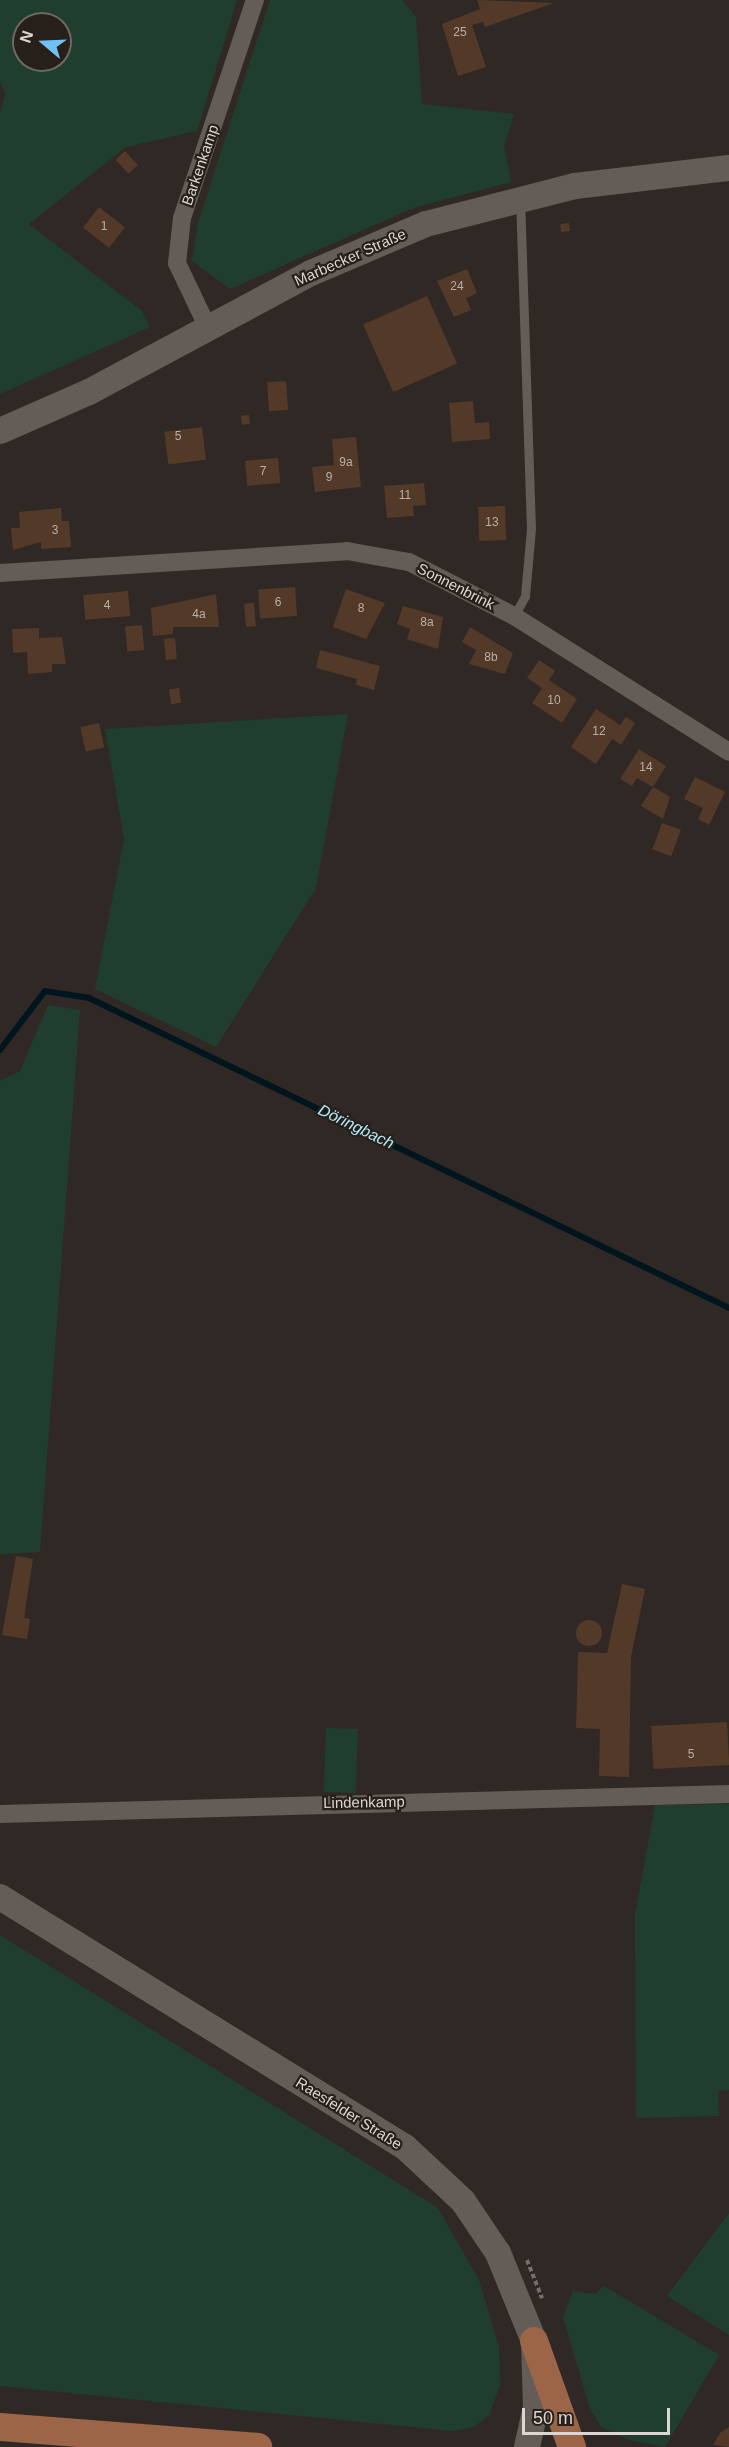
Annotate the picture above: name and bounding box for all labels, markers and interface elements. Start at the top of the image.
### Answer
north arrow [12,12,72,72]
house number: 25 [453,26,467,40]
text: N [16,28,36,45]
street label: Barkenkamp [178,122,222,208]
house number: 1 [101,220,107,234]
street label: Marbecker Straße [292,224,408,290]
house number: 24 [450,280,464,294]
house number: 5 [175,430,181,444]
house number: 9a [339,456,353,470]
house number: 7 [260,465,266,479]
house number: 9 [326,471,332,485]
house number: 11 [399,489,411,503]
house number: 13 [485,516,499,530]
house number: 3 [52,524,58,538]
street label: Sonnenbrink [414,559,498,613]
house number: 6 [275,596,281,610]
house number: 4 [104,599,110,613]
house number: 8 [358,602,364,616]
house number: 4a [192,608,206,622]
house number: 8a [420,616,434,630]
house number: 8b [484,651,498,665]
house number: 10 [547,694,561,708]
house number: 12 [592,725,606,739]
house number: 14 [639,761,653,775]
water label: Döringbach [315,1100,397,1154]
house number: 5 [688,1748,694,1762]
street label: Lindenkamp [323,1792,405,1812]
street label: Raesfelder Straße [293,2073,405,2153]
scale bar [525,2396,674,2434]
text: 50 m [533,2408,573,2428]

